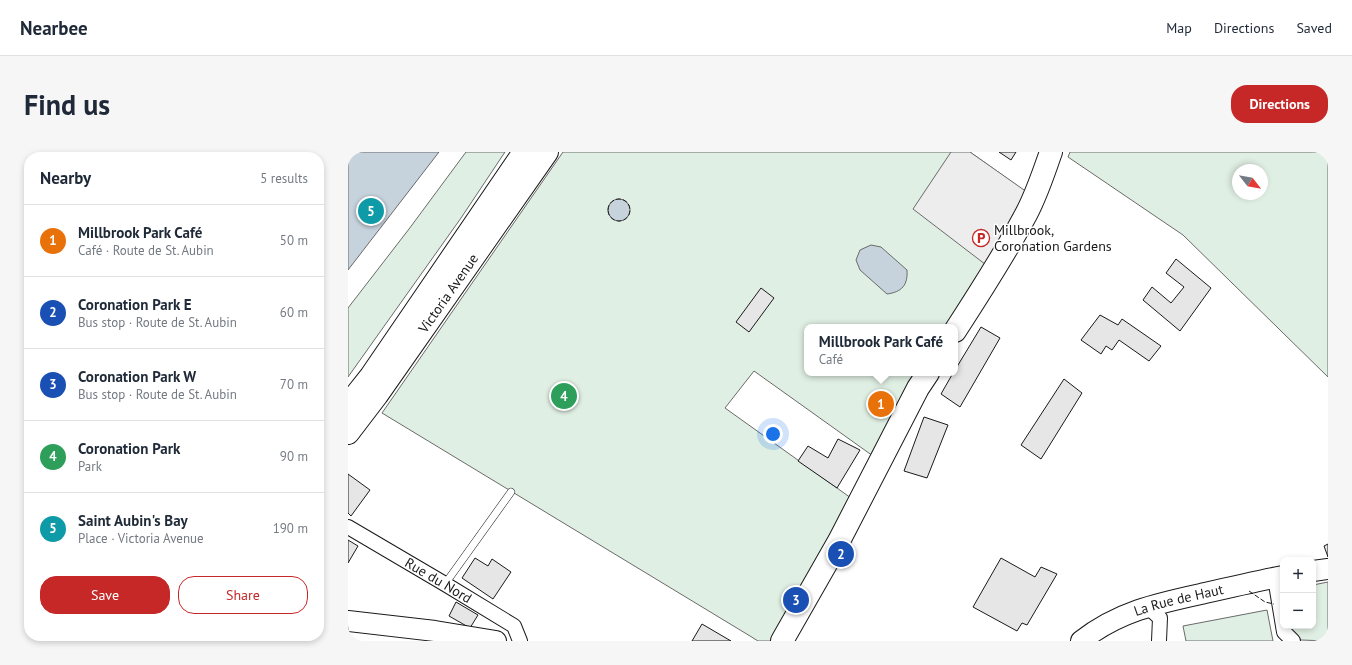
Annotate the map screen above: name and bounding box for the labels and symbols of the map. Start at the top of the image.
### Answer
north arrow [1232,164,1268,200]
pin: 5 [358,196,384,226]
place label: Millbrook, Coronation Gardens [994,221,1112,255]
parking icon: Millbrook, Coronation Gardens [971,228,991,248]
street label: Victoria Avenue [414,250,482,337]
pin: 4 [551,381,577,411]
pin: 1 [868,389,894,419]
your location [763,424,783,444]
pin: 2 [828,539,854,569]
street label: Rue du Nord [402,554,475,607]
street label: La Rue de Haut [1131,580,1225,620]
pin: 3 [783,585,809,615]

